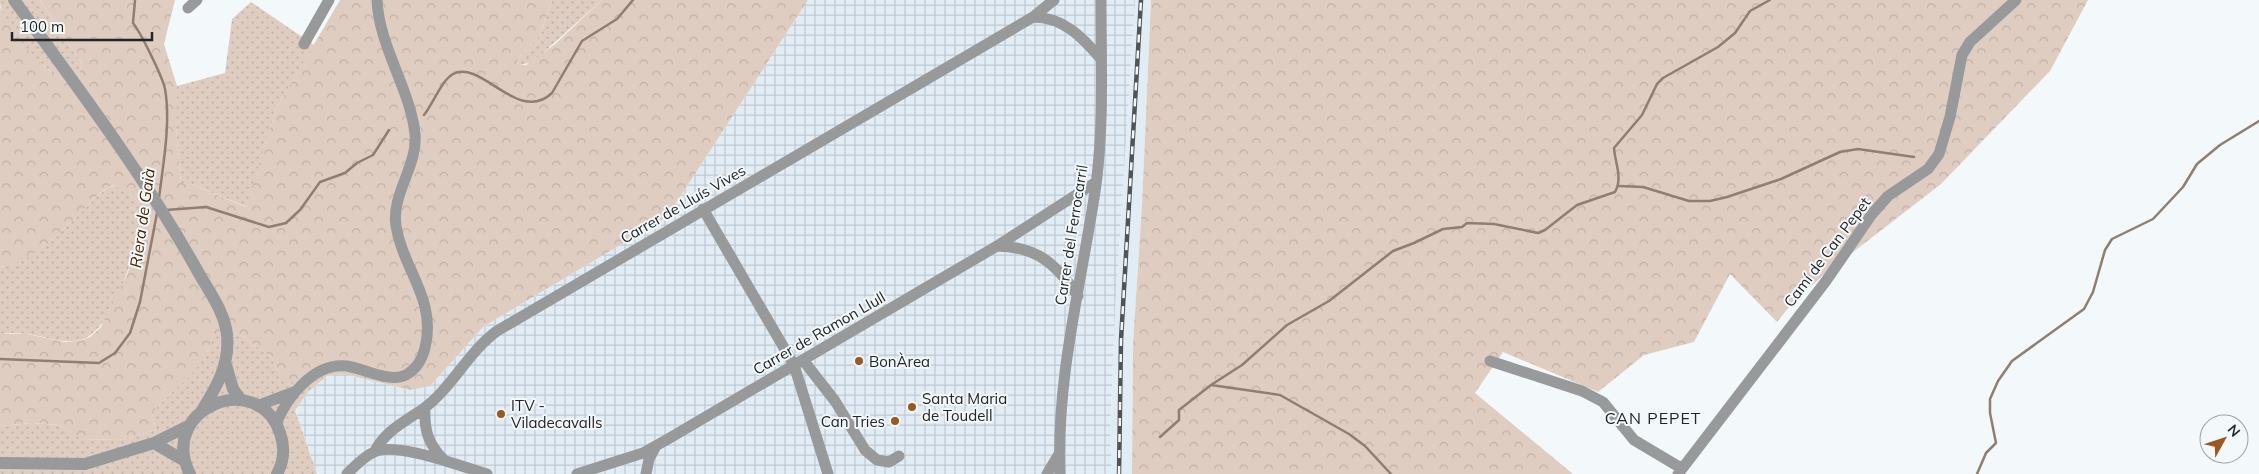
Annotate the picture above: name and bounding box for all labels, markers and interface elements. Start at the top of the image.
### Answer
scale bar [12,10,152,42]
text: 100 m [20,17,64,36]
street label: Carrer de Lluís Vives [617,160,749,248]
street label: Carrer del Ferrocarril [1051,163,1091,307]
water label: Riera de Gaià [125,167,159,269]
street label: Camí de Can Pepet [1780,193,1874,311]
street label: Carrer de Ramon Llull [749,287,889,379]
place label: BonÀrea [869,352,930,371]
marker: BonÀrea [853,355,865,367]
place label: Santa Maria de Toudell [922,389,1007,425]
place label: ITV - Viladecavalls [511,396,602,432]
marker: Santa Maria de Toudell [906,401,918,413]
marker: ITV - Viladecavalls [495,408,507,420]
district label: CAN PEPET [1605,408,1701,428]
place label: Can Tries [821,412,885,431]
north arrow [2199,414,2249,464]
marker: Can Tries [889,415,901,427]
text: N [2224,421,2244,440]

